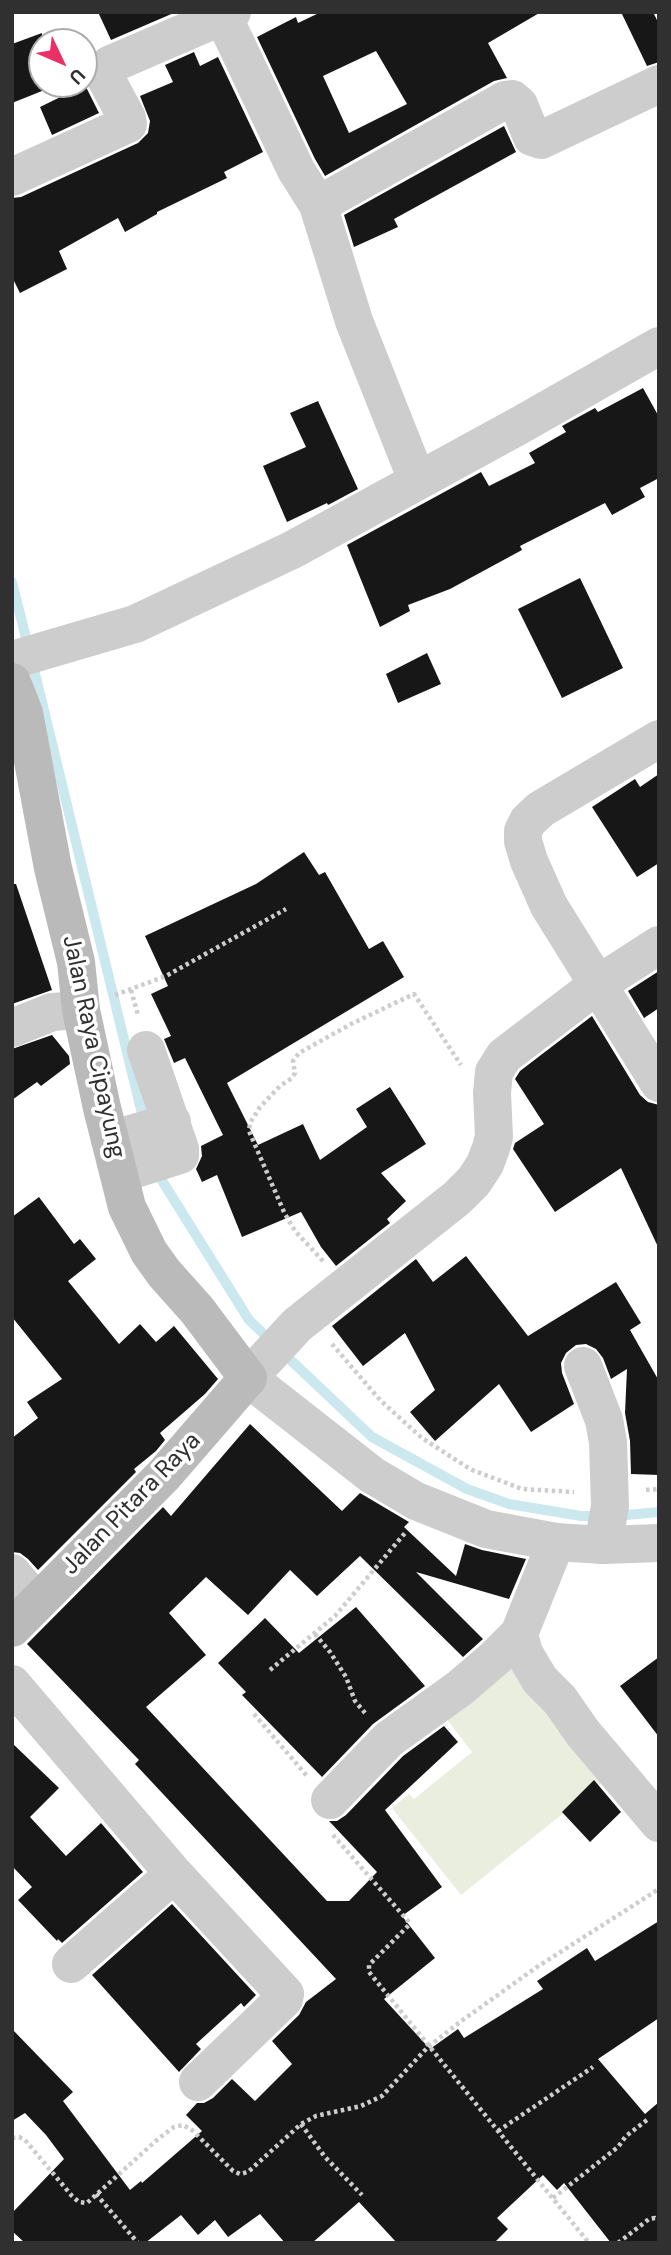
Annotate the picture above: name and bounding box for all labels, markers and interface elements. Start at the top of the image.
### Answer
north arrow [28,28,98,98]
text: U [64,63,91,90]
street label: Jalan Raya Cipayung [55,933,131,1161]
street label: Jalan Pitara Raya [57,1427,207,1581]

